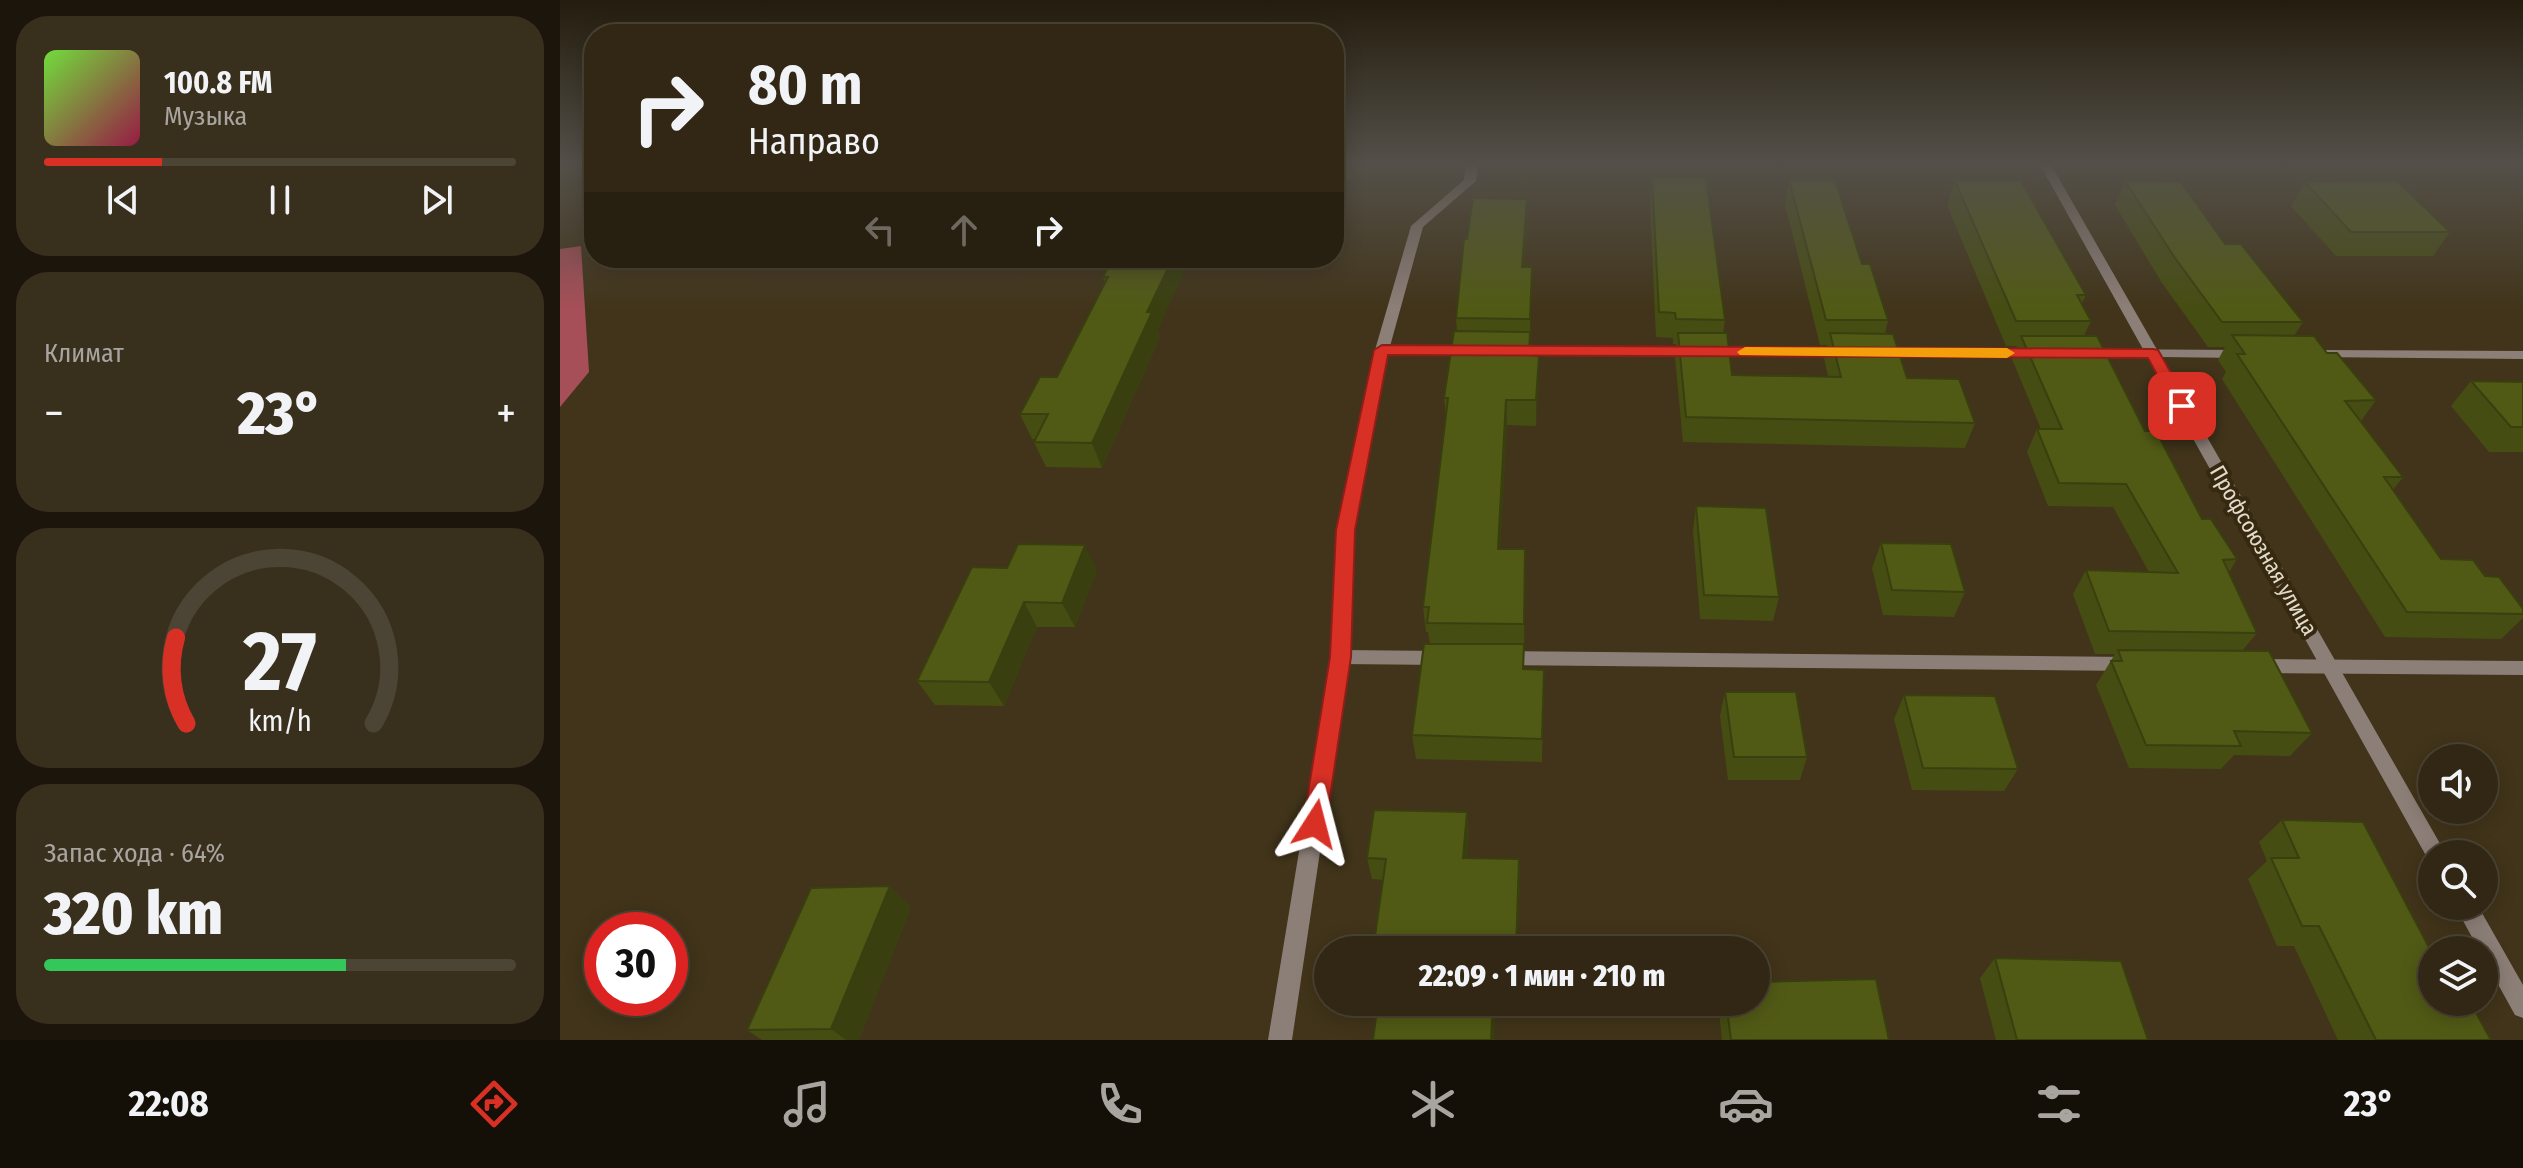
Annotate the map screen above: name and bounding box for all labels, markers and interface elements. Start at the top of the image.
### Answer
text: 80 m [748,52,863,119]
icon: right [616,56,720,160]
text: 100.8 FM [164,65,272,101]
text: Музыка [164,101,247,132]
text: Направо [748,120,880,164]
icon: previous [101,178,145,222]
icon: pause [258,178,302,222]
icon: next [415,178,459,222]
icon: left [858,208,902,252]
icon: ahead [942,208,986,252]
icon: right [1026,208,1070,252]
text: Климат [44,338,124,369]
pin [2148,372,2216,440]
text: 23° [237,378,322,450]
icon: arrive [2160,384,2204,428]
text: − [44,387,64,440]
text: + [496,387,516,440]
street label: Профсоюзная улица [2204,460,2323,640]
text: 27 [242,612,317,712]
text: km/h [248,704,312,739]
map controls [2418,744,2498,1016]
button: sound [2418,744,2498,824]
position arrow [1273,782,1357,866]
text: Запас хода · 64% [44,838,225,869]
button: search [2418,840,2498,920]
text: 320 km [44,878,223,950]
speed limit sign: 30 [584,912,688,1016]
button: layers [2418,936,2498,1016]
text: 22:09 · 1 мин · 210 m [1419,958,1665,994]
icon: directions [466,1076,522,1132]
icon: music [779,1076,835,1132]
icon: phone [1092,1076,1148,1132]
icon: climate [1405,1076,1461,1132]
icon: car [1718,1076,1774,1132]
icon: filters [2031,1076,2087,1132]
text: 22:08 [129,1082,209,1126]
text: 23° [2344,1082,2394,1126]

